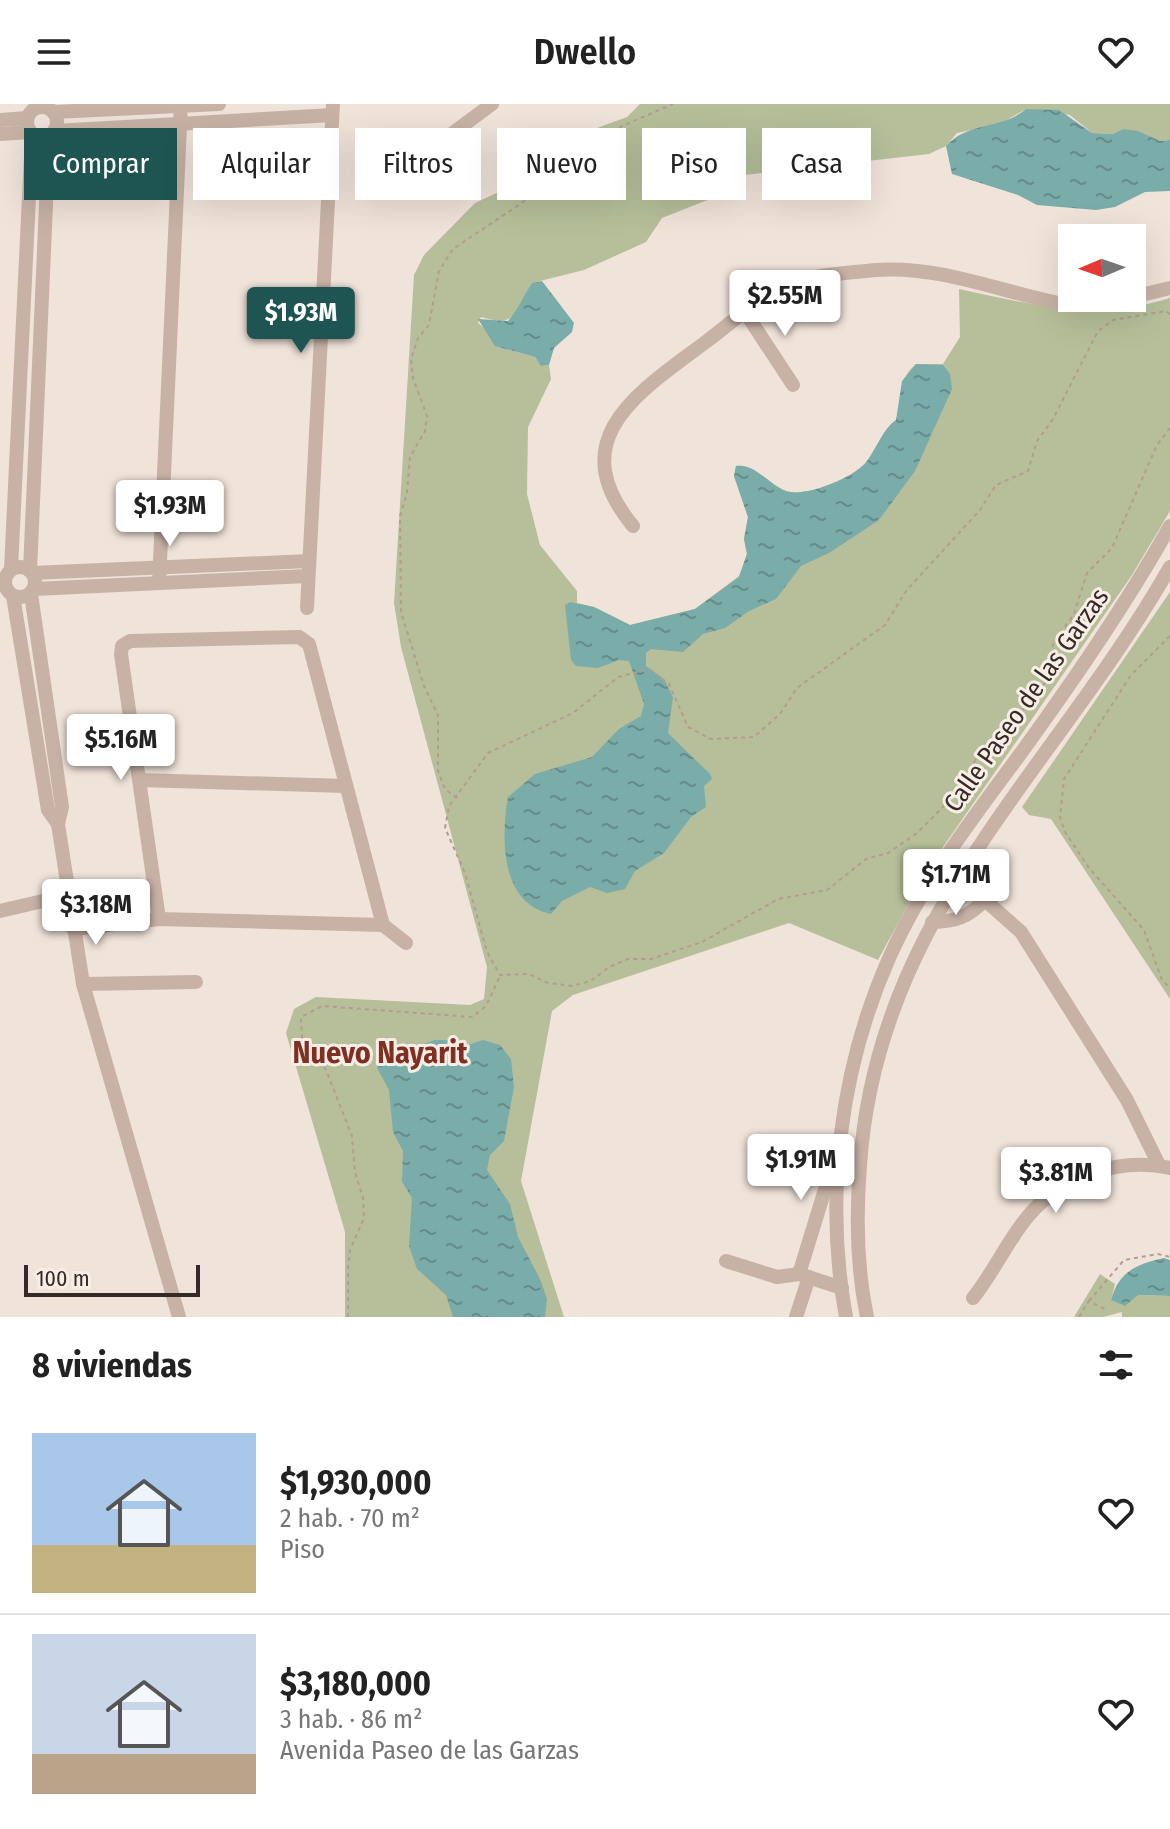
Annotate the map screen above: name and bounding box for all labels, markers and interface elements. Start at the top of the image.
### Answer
icon: menu [32,30,76,74]
text: Dwello [534,30,636,74]
icon: heart [1094,30,1138,74]
chip: Comprar [24,128,177,200]
chip: Alquilar [193,128,339,200]
chip: Filtros [355,128,481,200]
chip: Nuevo [497,128,626,200]
chip: Piso [642,128,746,200]
chip: Casa [762,128,871,200]
north arrow [1058,224,1146,312]
map controls [1058,224,1146,312]
pin: $2.55M [720,270,850,338]
text: $2.55M [747,280,823,311]
pin: $1.93M [236,287,366,355]
text: $1.93M [265,297,337,328]
pin: $1.93M [105,480,235,548]
text: $1.93M [134,490,206,521]
street label: Calle Paseo de las Garzas [937,582,1115,818]
pin: $5.16M [56,714,186,782]
text: $5.16M [85,724,157,755]
pin: $1.71M [891,849,1021,917]
text: $1.71M [921,859,991,890]
pin: $3.18M [31,879,161,947]
text: $3.18M [60,889,132,920]
district label: Nuevo Nayarit [293,1035,468,1071]
pin: $1.91M [736,1134,866,1202]
text: $1.91M [765,1144,837,1175]
pin: $3.81M [991,1147,1121,1215]
text: $3.81M [1019,1157,1093,1188]
scale bar [24,1261,200,1297]
text: 100 m [36,1265,90,1292]
icon: filters [1094,1343,1138,1387]
text: 8 viviendas [32,1345,192,1386]
text: $1,930,000 [280,1462,431,1503]
icon: home [96,1465,192,1561]
icon: heart [1094,1491,1138,1535]
text: 2 hab. · 70 m² [280,1503,420,1534]
text: Piso [280,1534,325,1565]
text: $3,180,000 [280,1663,431,1704]
icon: home [96,1666,192,1762]
icon: heart [1094,1692,1138,1736]
text: 3 hab. · 86 m² [280,1704,422,1735]
text: Avenida Paseo de las Garzas [280,1735,579,1766]

